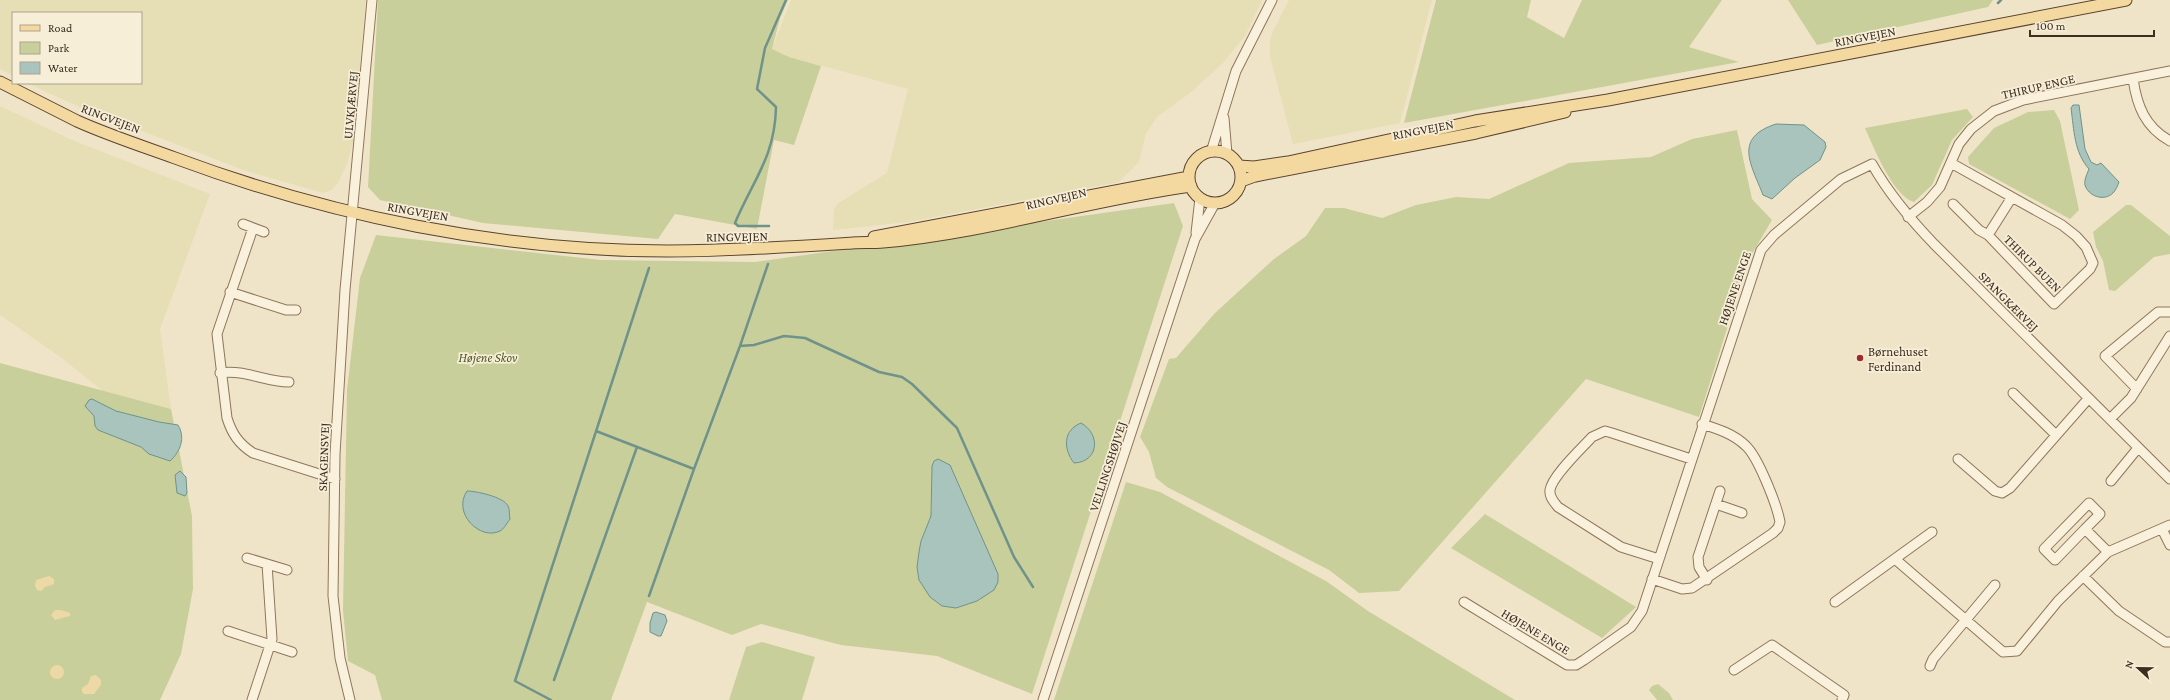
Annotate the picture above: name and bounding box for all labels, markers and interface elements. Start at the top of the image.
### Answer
legend [12,12,142,84]
scale bar [2030,12,2154,38]
text: 100 m [2036,19,2066,33]
text: Road [48,21,73,35]
street label: RINGVEJEN [1833,23,1897,50]
text: Park [48,41,70,55]
text: Water [48,61,78,75]
street label: ULVKJÆRVEJ [340,70,361,140]
street label: THIRUP ENGE [2000,71,2076,102]
street label: RINGVEJEN [79,100,142,137]
street label: RINGVEJEN [1391,116,1455,143]
street label: RINGVEJEN [1024,184,1088,213]
street label: RINGVEJEN [386,199,450,224]
street label: RINGVEJEN [706,228,768,245]
street label: THIRUP BUEN [2001,232,2064,295]
street label: HØJENE ENGE [1715,249,1754,327]
street label: SPANGKÆRVEJ [1976,268,2042,335]
place label: Børnehuset Ferdinand [1868,344,1929,374]
park label: Højene Skov [459,350,518,366]
marker: Børnehuset Ferdinand [1855,353,1865,363]
street label: VELLINGSHØJVEJ [1086,419,1129,513]
street label: SKAGENSVEJ [315,422,332,492]
street label: HØJENE ENGE [1499,605,1573,658]
north arrow [2118,648,2158,688]
text: N [2122,658,2136,670]

